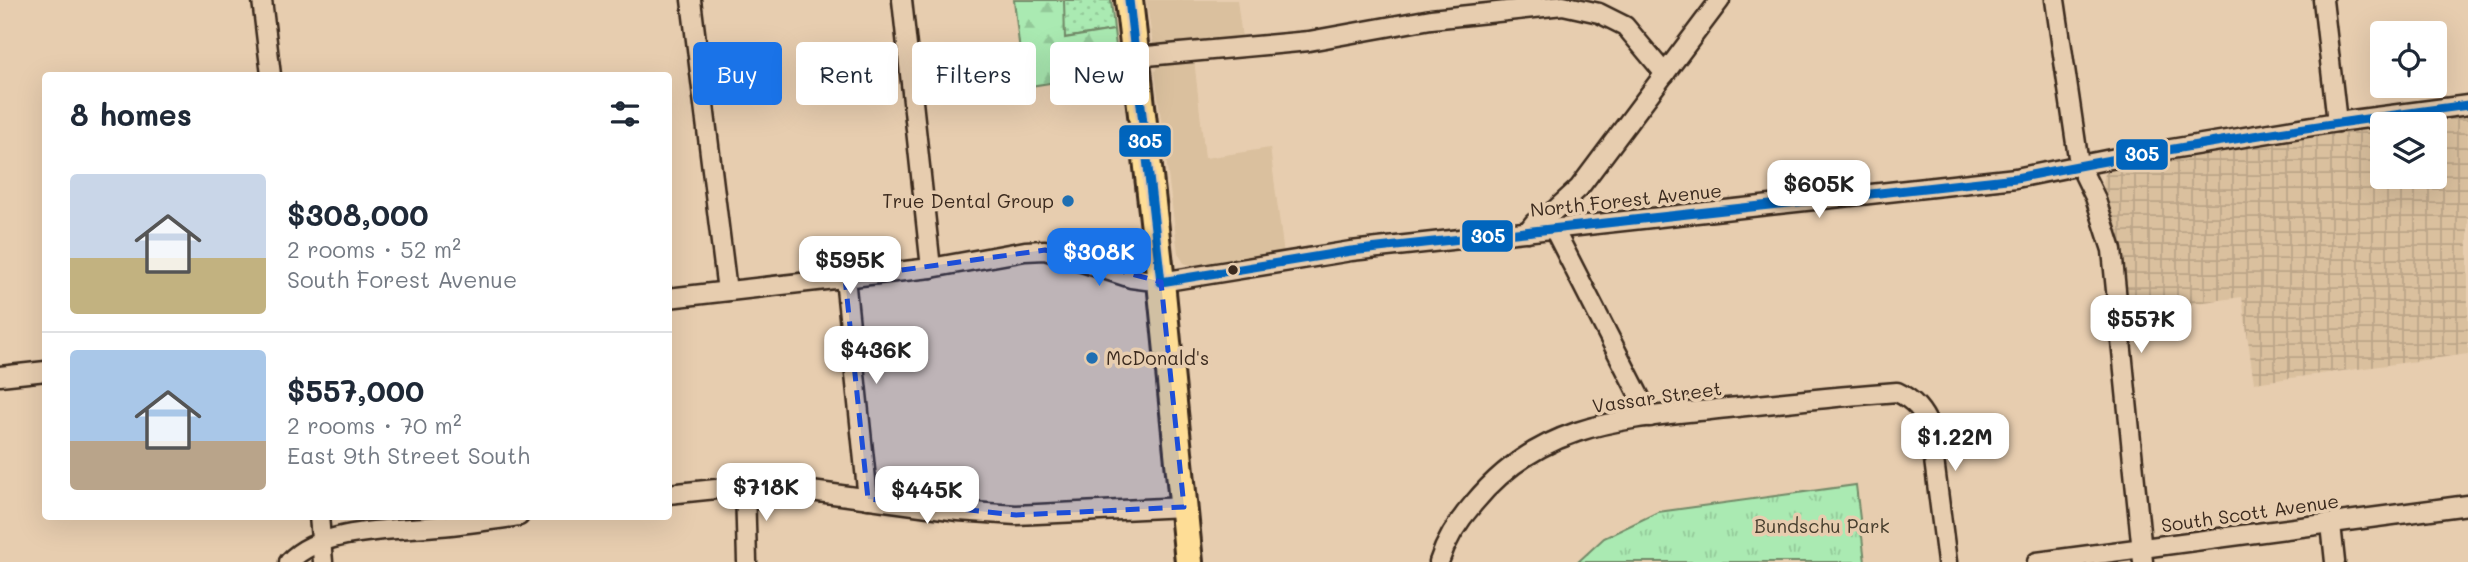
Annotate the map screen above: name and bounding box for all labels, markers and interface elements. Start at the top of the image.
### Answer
map controls [2370,21,2447,189]
button: locate [2370,21,2447,98]
chip: Buy [693,42,782,105]
chip: Rent [796,42,898,105]
chip: Filters [912,42,1036,105]
chip: New [1050,42,1149,105]
text: 8 homes [70,94,192,134]
icon: filters [606,95,644,133]
button: layers [2370,112,2447,189]
line badge: 305 [1118,124,1172,158]
text: 305 [1128,128,1162,153]
line badge: 305 [2115,138,2169,171]
text: 305 [2125,141,2159,166]
pin: $605K [1770,160,1868,220]
text: $605K [1783,168,1855,198]
street label: North Forest Avenue [1529,177,1723,222]
place label: True Dental Group [882,188,1054,213]
marker: True Dental Group [1060,193,1076,209]
text: $308,000 [287,194,429,234]
icon: home [126,202,210,286]
line badge: 305 [1461,219,1514,253]
text: 305 [1471,223,1505,248]
pin: $308K [1050,229,1148,288]
text: 2 rooms · 52 m² [287,234,461,264]
pin: $595K [801,236,899,296]
text: $308K [1063,236,1135,266]
text: $595K [815,244,885,274]
unlabelled marker [1226,263,1240,277]
text: South Forest Avenue [287,264,517,294]
pin: $557K [2092,296,2190,355]
text: $557K [2106,303,2176,333]
pin: $436K [827,326,925,386]
text: $436K [840,334,912,364]
place label: McDonald's [1106,345,1209,370]
marker: McDonald's [1084,350,1100,366]
text: $557,000 [287,370,424,410]
street label: Vassar Street [1591,375,1723,418]
icon: home [126,378,210,462]
text: 2 rooms · 70 m² [287,410,462,440]
pin: $1.22M [1898,414,2012,473]
text: $1.22M [1917,421,1993,451]
text: East 9th Street South [287,440,530,470]
pin: $718K [717,463,815,523]
pin: $445K [878,466,976,526]
text: $718K [733,471,799,501]
text: $445K [891,474,963,504]
street label: South Scott Avenue [2159,488,2340,537]
park label: Bundschu Park [1754,513,1890,538]

